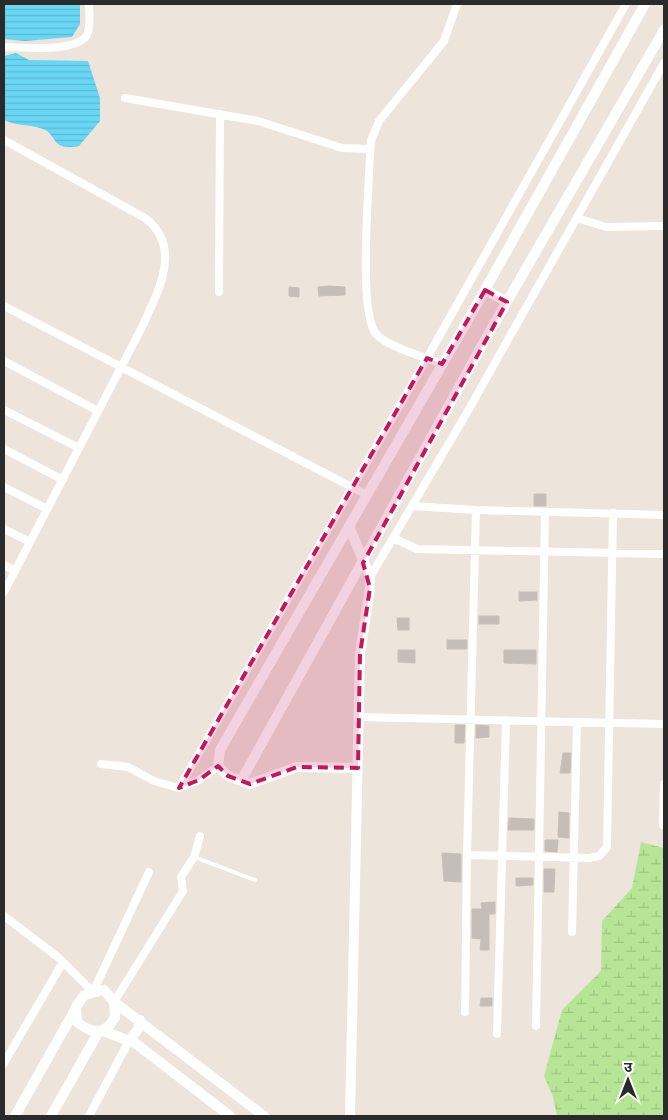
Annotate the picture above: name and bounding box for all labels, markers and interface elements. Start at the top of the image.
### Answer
north arrow [603,1055,653,1105]
text: उ [624,1059,633,1075]

